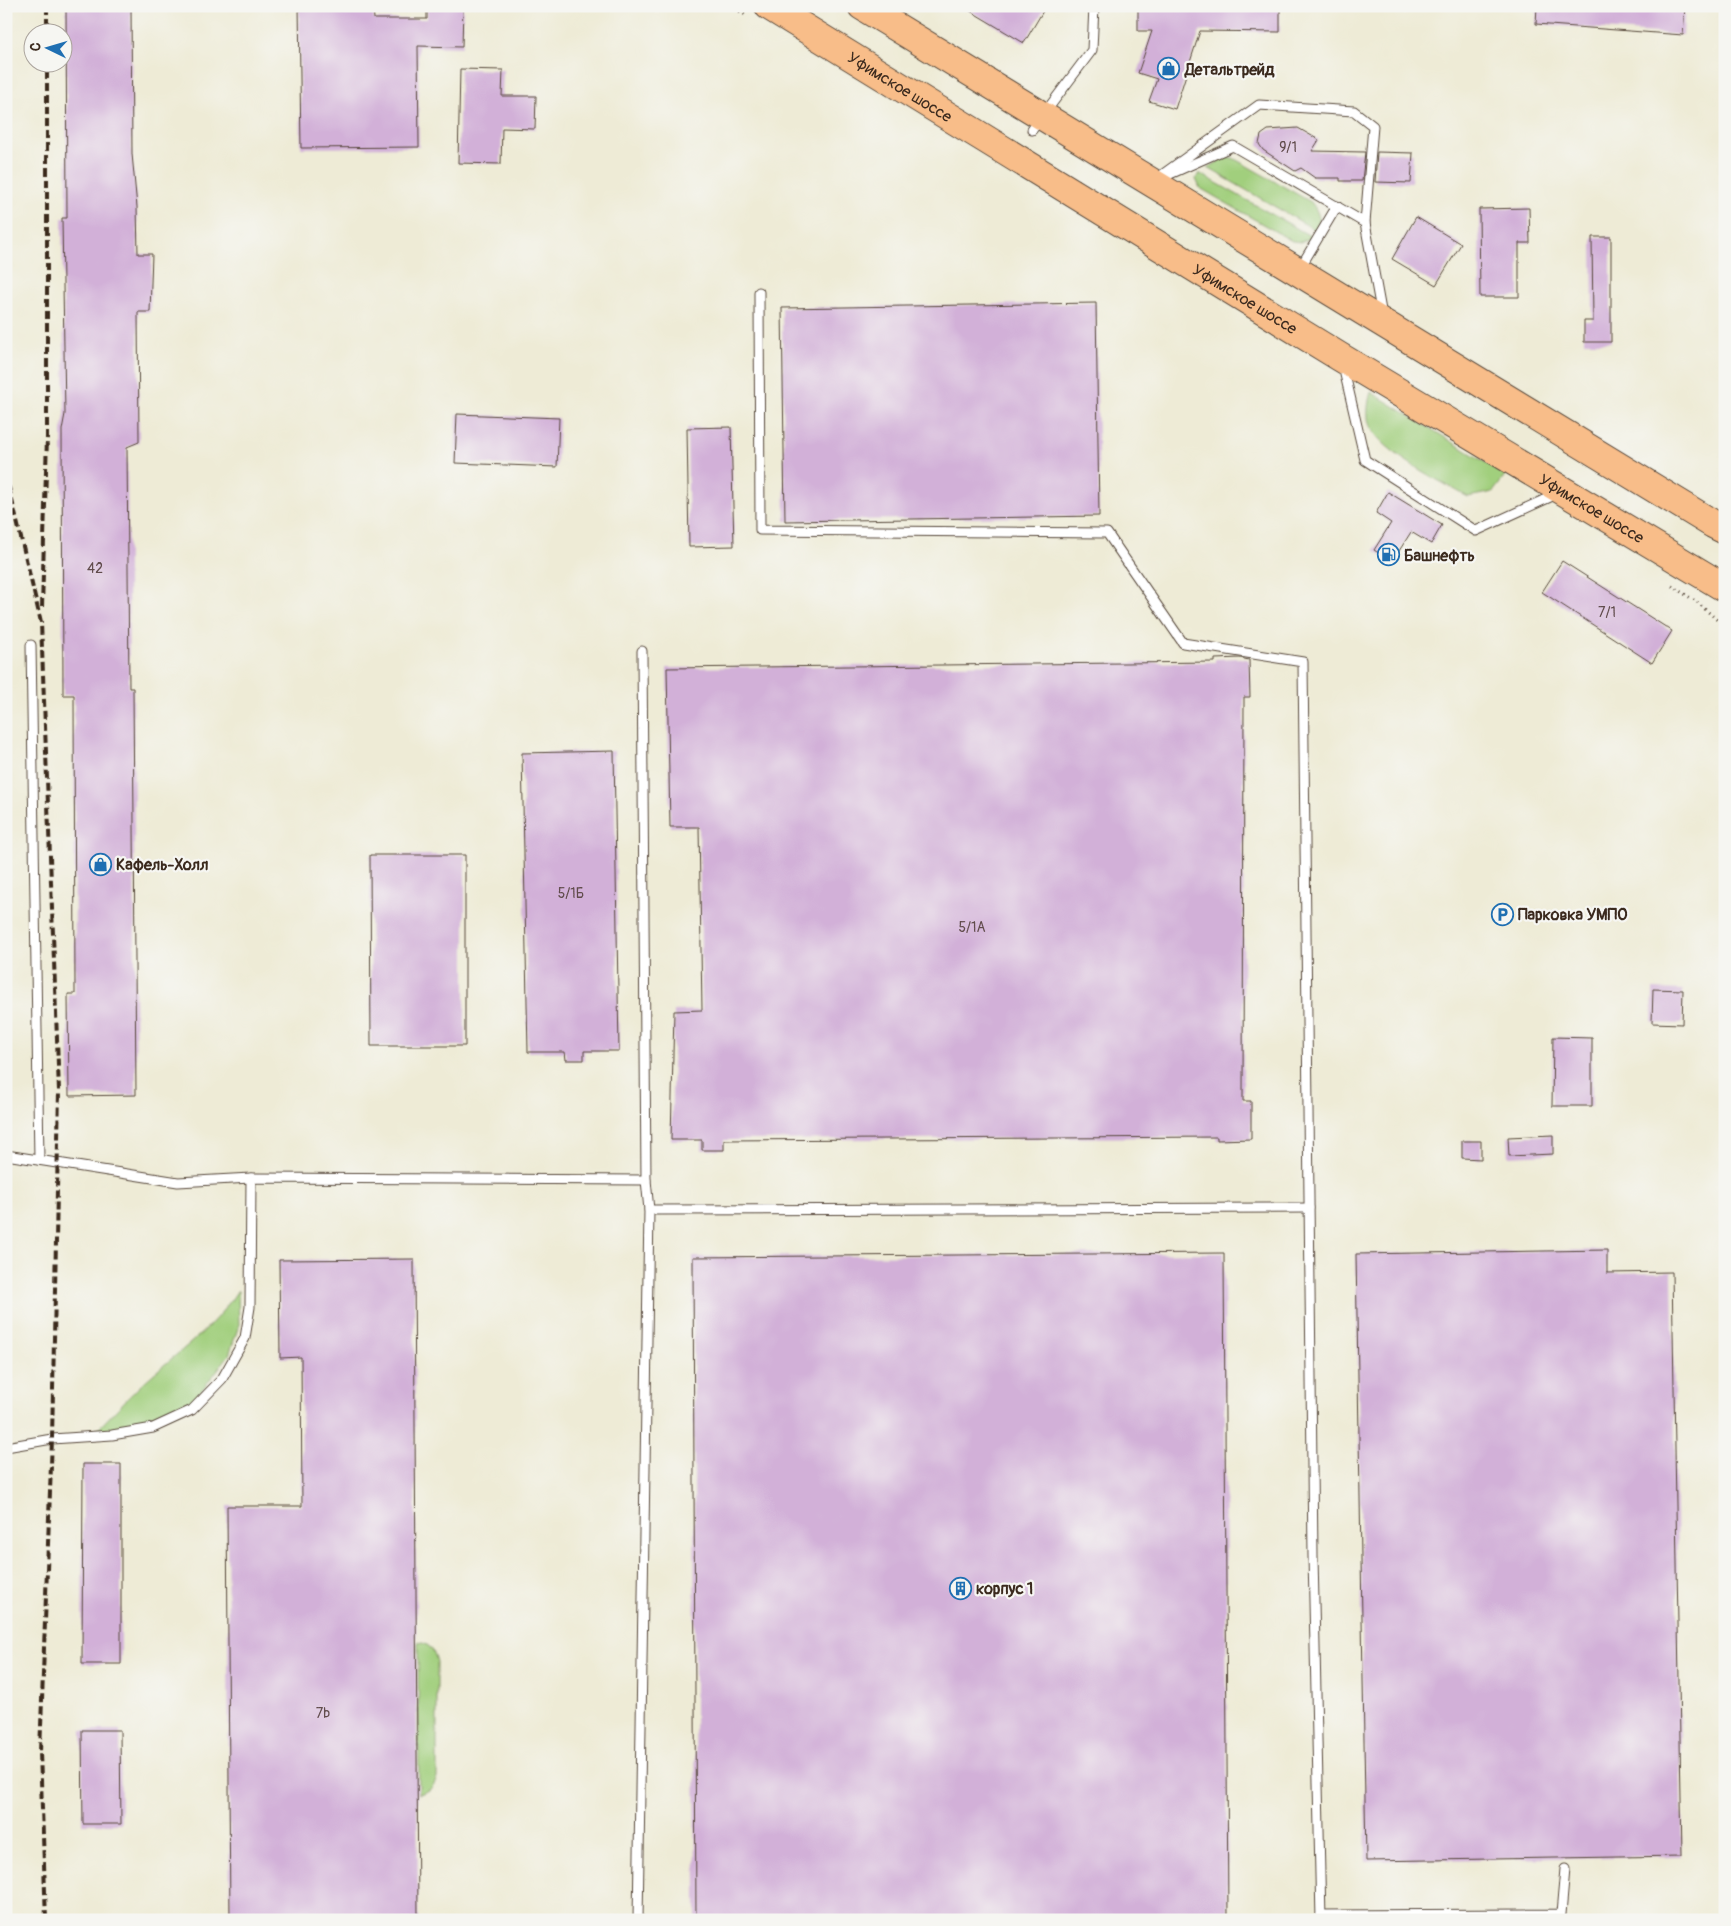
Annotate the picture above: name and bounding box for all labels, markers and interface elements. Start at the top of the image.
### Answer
north arrow [22,22,72,72]
text: С [27,42,44,52]
street label: Уфимское шоссе [844,48,956,127]
shop icon: Детальтрейд [1157,57,1181,81]
place label: Детальтрейд [1184,60,1275,80]
house number: 9/1 [1279,139,1297,156]
street label: Уфимское шоссе [1189,260,1301,339]
street label: Уфимское шоссе [1535,470,1648,548]
fuel station icon: Башнефть [1376,543,1400,567]
place label: Башнефть [1404,546,1475,566]
house number: 42 [87,560,103,577]
house number: 7/1 [1598,604,1616,621]
shop icon: Кафель-Холл [88,852,112,876]
place label: Кафель-Холл [116,855,208,875]
house number: 5/1Б [558,885,584,902]
parking icon: Парковка УМПО [1490,902,1514,926]
place label: Парковка УМПО [1518,905,1627,925]
house number: 5/1А [958,919,986,936]
building icon: корпус 1 [948,1576,972,1600]
place label: корпус 1 [976,1579,1033,1599]
house number: 7b [316,1705,330,1722]

